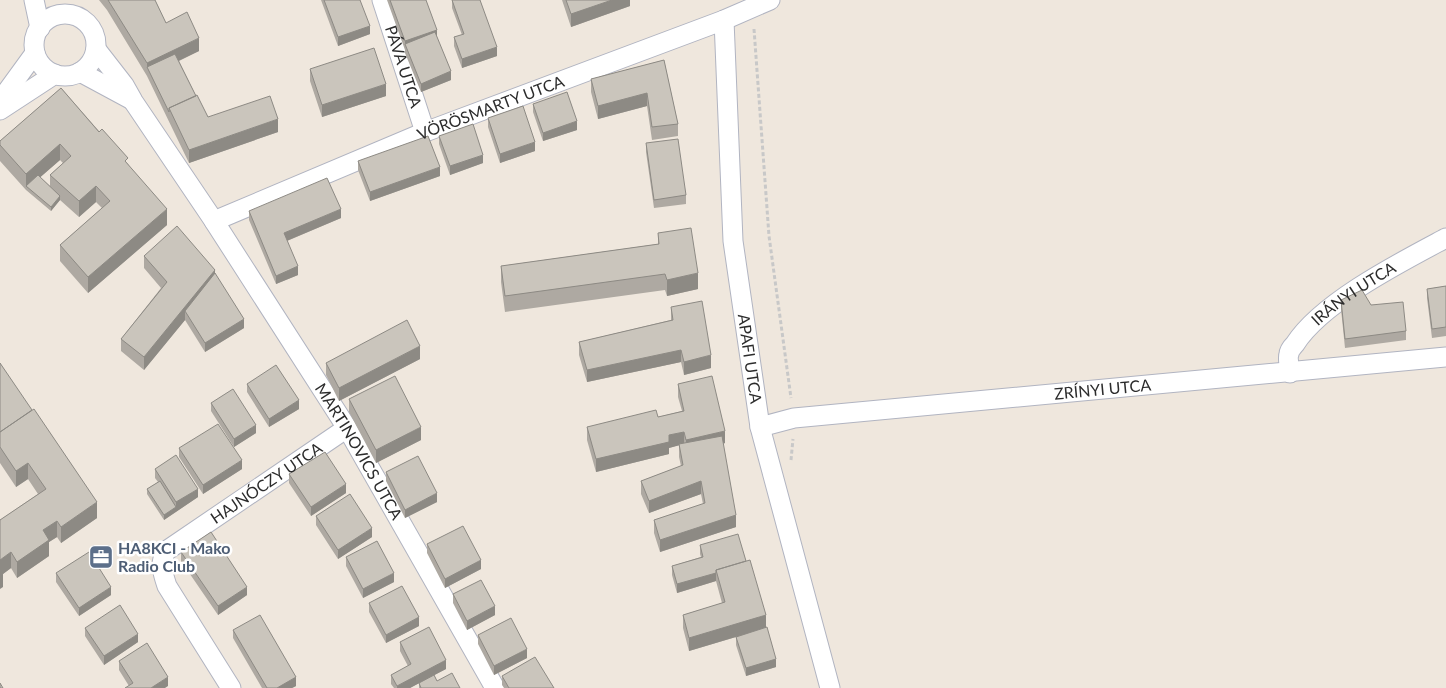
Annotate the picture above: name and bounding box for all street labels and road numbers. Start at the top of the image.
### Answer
street label: PÁVA UTCA [382,23,426,110]
street label: VÖRÖSMARTY UTCA [414,71,567,143]
street label: IRÁNYI UTCA [1307,257,1399,329]
street label: APAFI UTCA [735,312,766,405]
street label: ZRÍNYI UTCA [1053,375,1152,403]
street label: MARTINOVICS UTCA [312,379,407,523]
street label: HAJNÓCZY UTCA [207,438,326,527]

